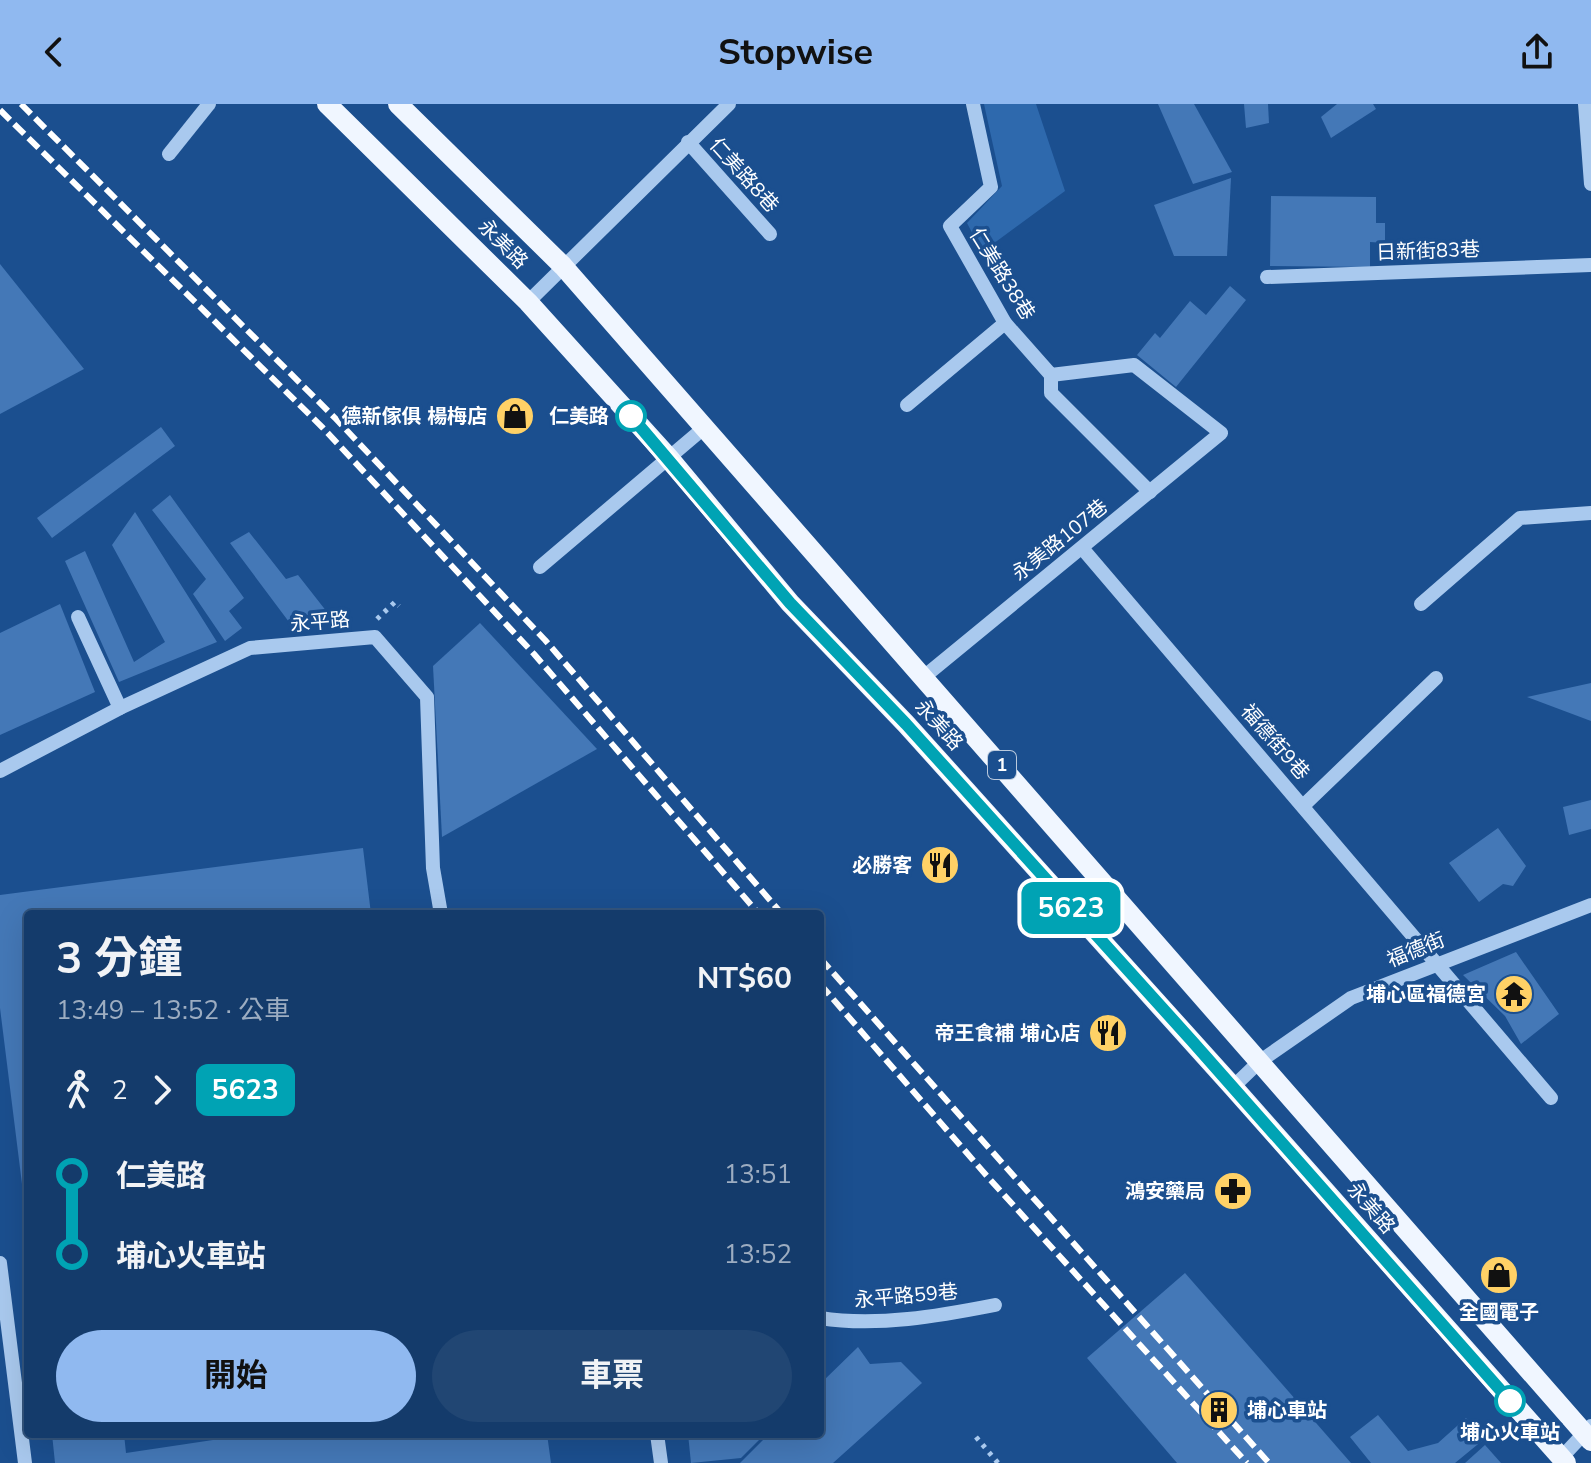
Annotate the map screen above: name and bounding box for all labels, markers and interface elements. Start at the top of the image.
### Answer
text: Stopwise [718,28,873,77]
icon: back [32,30,76,74]
icon: share [1515,30,1559,74]
street label: 仁美路8巷 [703,132,785,218]
street label: 永美路 [472,213,534,275]
street label: 仁美路38巷 [963,223,1041,325]
street label: 日新街83巷 [1376,236,1480,266]
shop icon: 德新傢俱 楊梅店 [494,395,536,437]
marker: 仁美路 [616,401,646,431]
place label: 德新傢俱 楊梅店 [342,403,487,430]
place label: 仁美路 [549,403,609,430]
street label: 永美路107巷 [1006,493,1114,587]
street label: 永平路 [289,606,351,638]
street label: 永美路 [909,694,969,756]
street label: 福德街9巷 [1235,698,1315,786]
road number: 1 [988,751,1016,779]
restaurant icon: 必勝客 [919,844,961,886]
place label: 必勝客 [852,852,912,879]
line badge: 5623 [1015,882,1127,934]
text: 5623 [1037,889,1105,927]
street label: 福德街 [1383,926,1449,974]
text: 3 分鐘 [56,929,182,989]
text: NT$60 [697,958,792,999]
temple icon: 埔心區福德宮 [1493,973,1535,1015]
place label: 埔心區福德宮 [1366,981,1486,1008]
text: 13:49 – 13:52 · 公車 [56,993,290,1028]
restaurant icon: 帝王食補 埔心店 [1087,1012,1129,1054]
place label: 帝王食補 埔心店 [935,1020,1080,1047]
icon: walk [56,1068,100,1112]
icon: forward [140,1068,184,1112]
text: 5623 [212,1071,279,1109]
text: 2 [112,1073,128,1108]
text: 仁美路 [116,1156,206,1197]
text: 13:51 [724,1157,792,1192]
pharmacy icon: 鴻安藥局 [1212,1170,1254,1212]
street label: 永美路 [1341,1177,1401,1239]
place label: 鴻安藥局 [1125,1178,1205,1205]
text: 埔心火車站 [116,1236,266,1277]
text: 13:52 [724,1237,792,1272]
shop icon: 全國電子 [1478,1254,1520,1296]
street label: 永平路59巷 [853,1278,959,1314]
place label: 全國電子 [1459,1299,1539,1326]
button: 開始 [56,1330,416,1422]
button: 車票 [432,1330,792,1422]
marker: 埔心火車站 [1495,1386,1525,1416]
building icon: 埔心車站 [1198,1389,1240,1431]
place label: 埔心車站 [1247,1397,1327,1424]
place label: 埔心火車站 [1460,1419,1560,1446]

